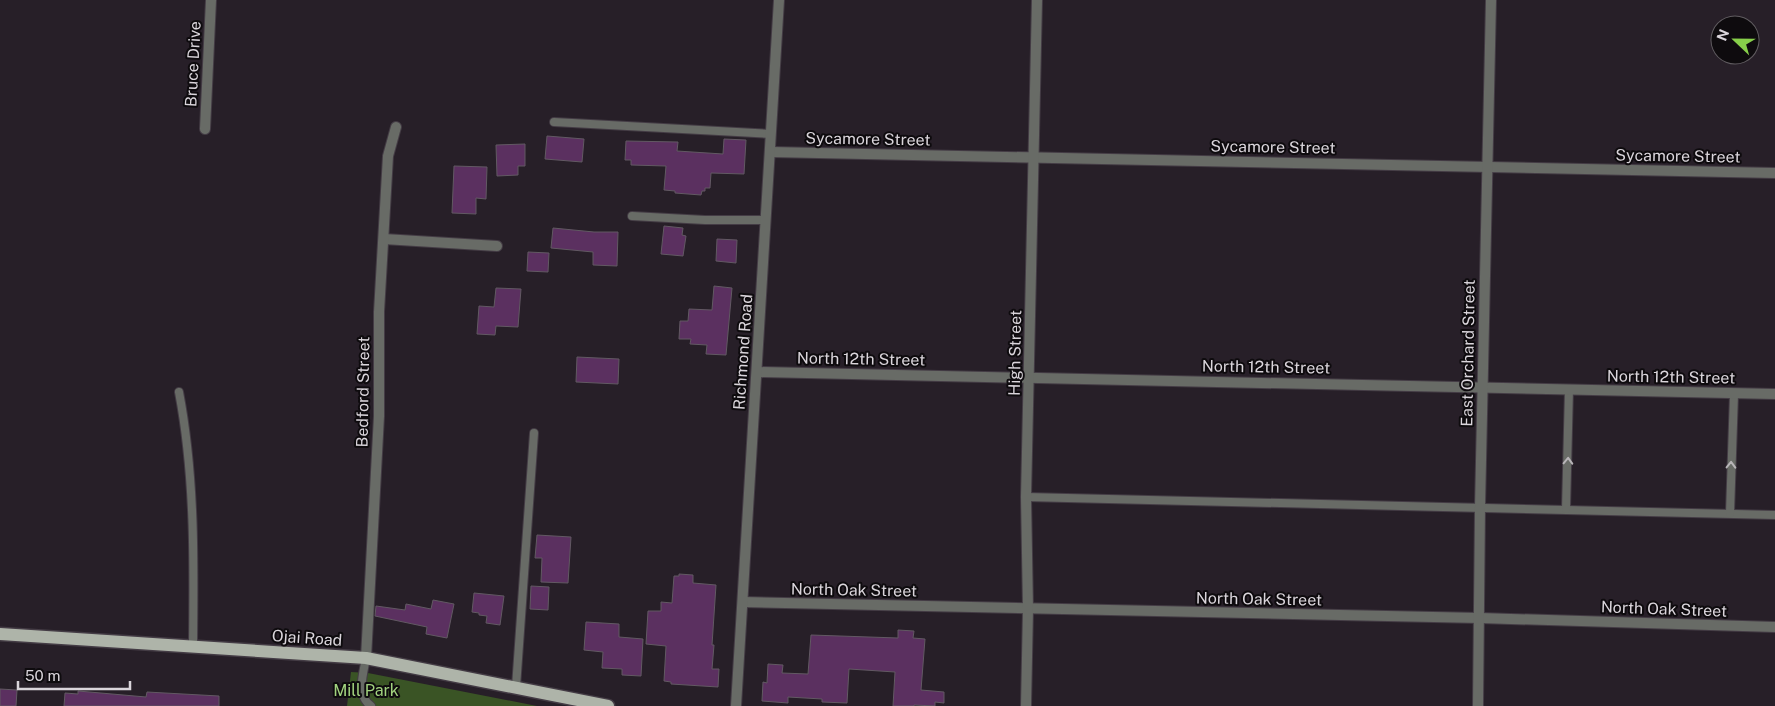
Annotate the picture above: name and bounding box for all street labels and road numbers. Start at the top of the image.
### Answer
street label: Bruce Drive [181,21,205,107]
street label: Sycamore Street [805,128,931,150]
street label: Sycamore Street [1210,136,1336,158]
street label: Sycamore Street [1615,145,1741,167]
street label: East Orchard Street [1457,279,1479,427]
street label: Richmond Road [729,294,757,410]
street label: High Street [1005,310,1025,396]
street label: Bedford Street [353,336,373,448]
street label: North 12th Street [797,348,925,370]
street label: North 12th Street [1202,356,1330,378]
street label: North 12th Street [1607,366,1735,388]
street label: North Oak Street [791,579,917,601]
street label: North Oak Street [1196,588,1322,610]
street label: North Oak Street [1601,597,1727,621]
street label: Ojai Road [271,626,343,650]

